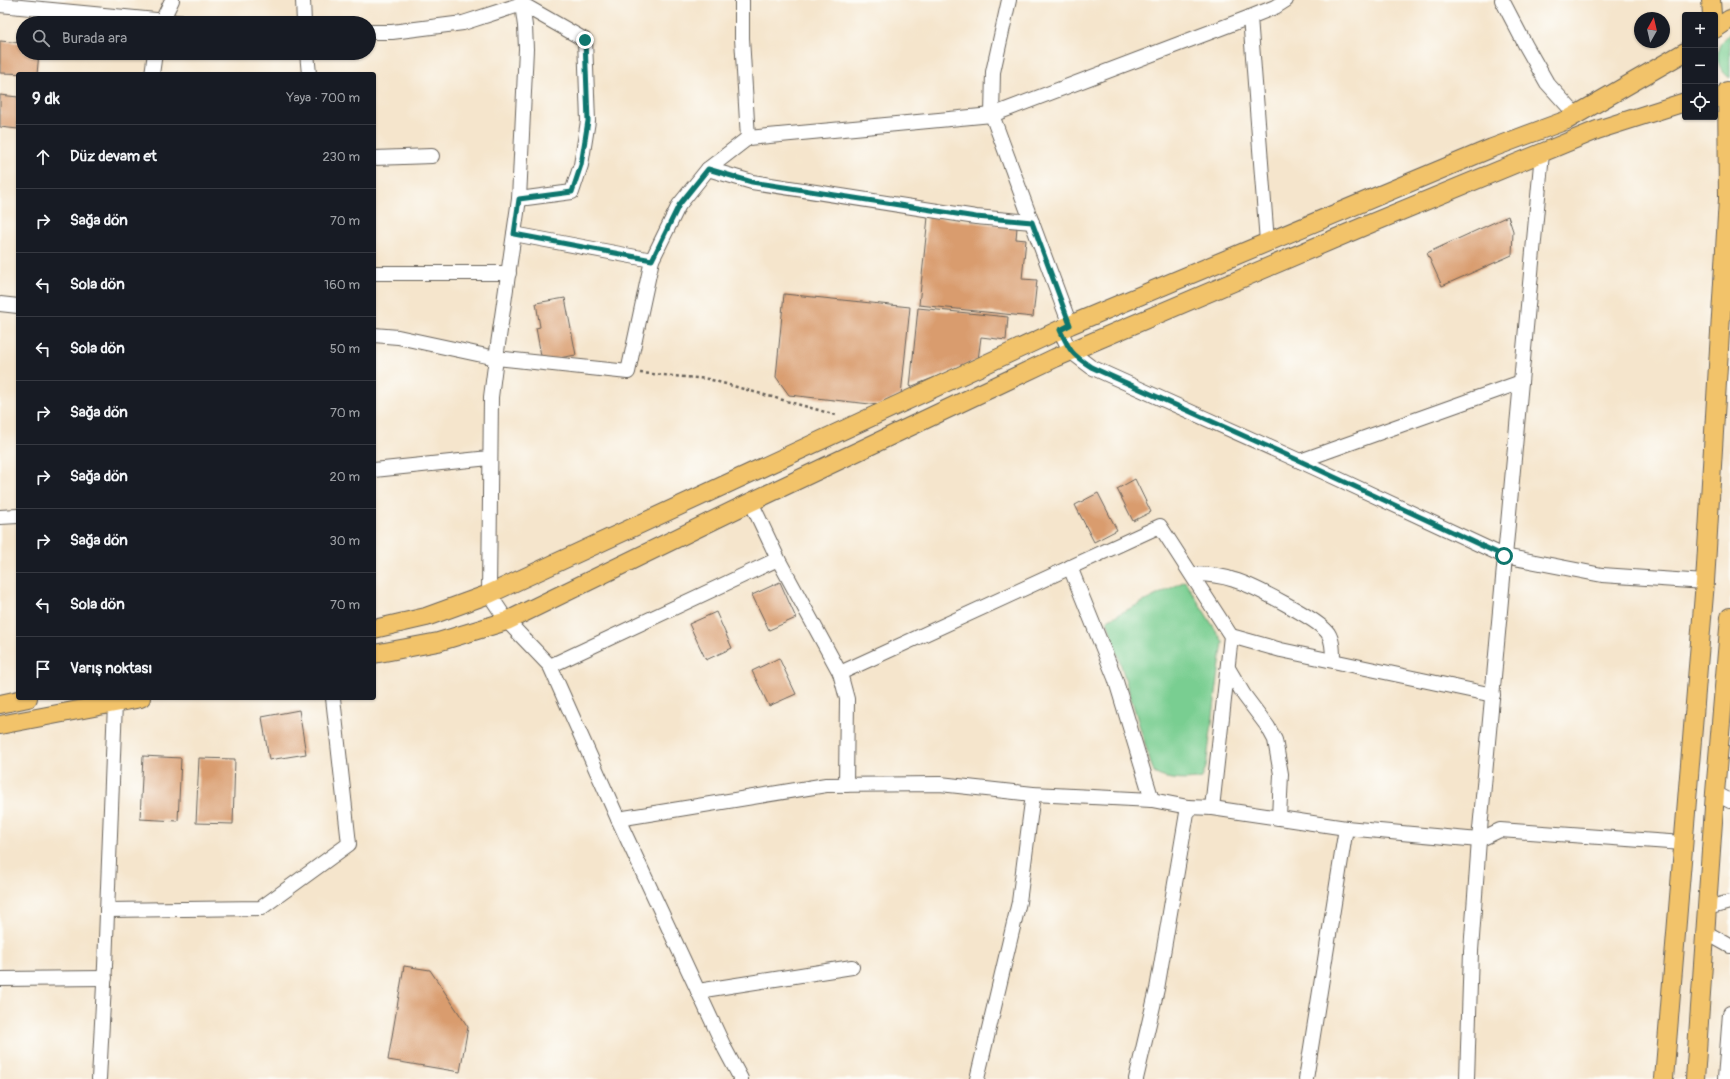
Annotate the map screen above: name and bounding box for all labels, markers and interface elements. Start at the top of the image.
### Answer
north arrow [1634,12,1670,48]
map controls [1682,12,1718,120]
button: + [1682,12,1718,48]
search box [16,16,376,60]
icon: search [30,27,52,49]
text: Burada ara [62,29,127,48]
route end [576,31,594,49]
button: − [1682,48,1718,84]
button: locate [1682,84,1718,120]
text: 9 dk [32,88,60,109]
text: Yaya · 700 m [286,90,360,106]
icon: ahead [32,146,54,168]
text: Düz devam et [70,147,157,166]
text: 230 m [323,149,360,165]
icon: right [32,210,54,232]
text: Sağa dön [70,211,128,230]
text: 70 m [330,213,360,229]
icon: left [32,274,54,296]
text: Sola dön [70,275,125,294]
text: 160 m [324,277,360,293]
icon: left [32,338,54,360]
text: Sola dön [70,339,125,358]
text: 50 m [330,341,360,357]
icon: right [32,402,54,424]
text: Sağa dön [70,403,128,422]
text: 70 m [330,405,360,421]
icon: right [32,466,54,488]
text: Sağa dön [70,467,128,486]
text: 20 m [329,469,360,485]
icon: right [32,530,54,552]
text: Sağa dön [70,531,128,550]
text: 30 m [330,533,360,549]
route start [1495,547,1513,565]
icon: left [32,594,54,616]
text: Sola dön [70,595,125,614]
text: 70 m [330,597,360,613]
icon: arrive [32,658,54,680]
text: Varış noktası [70,659,152,678]

